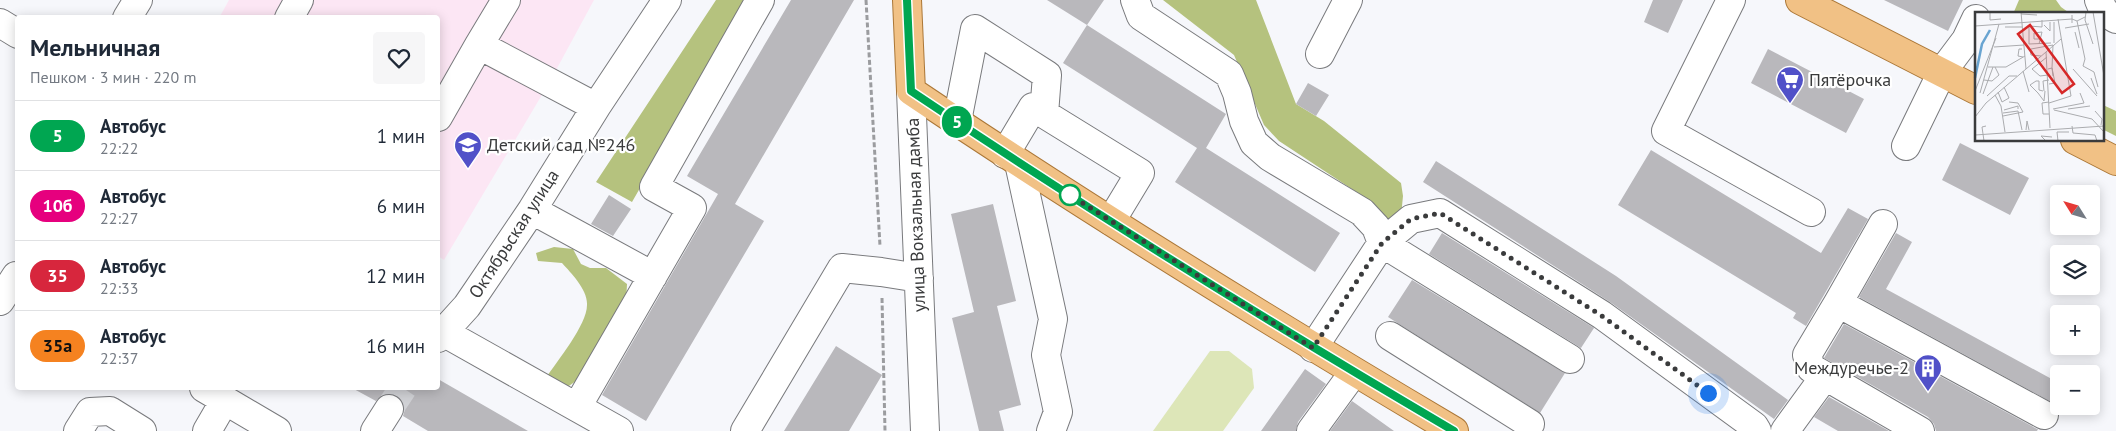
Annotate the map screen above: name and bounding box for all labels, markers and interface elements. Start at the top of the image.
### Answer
inset map [1975,12,2104,141]
text: Мельничная [30,32,160,63]
button: heart [373,32,425,84]
supermarket icon: Пятёрочка [1775,65,1805,104]
text: Пешком · 3 мин · 220 m [30,67,197,87]
place label: Пятёрочка [1809,68,1891,91]
line badge: 5 [941,106,973,138]
text: 5 [952,110,962,133]
text: Автобус [100,114,166,138]
street label: улица Вокзальная дамба [901,117,930,313]
text: 5 [52,124,63,147]
text: 1 мин [377,124,425,148]
school or university icon: Детский сад №246 [453,130,483,169]
place label: Детский сад №246 [487,133,635,156]
text: 22:22 [100,138,138,158]
street label: Октябрьская улица [463,165,564,302]
text: Автобус [100,184,166,208]
unlabelled marker [1059,184,1081,206]
north arrow [2050,185,2100,235]
map controls [2050,185,2100,415]
text: 10б [42,194,73,217]
text: 6 мин [377,194,425,218]
text: 22:27 [100,208,138,228]
button: layers [2050,245,2100,295]
text: Автобус [100,254,166,278]
text: 35 [47,264,68,287]
text: 12 мин [366,264,425,288]
text: 22:33 [100,278,138,298]
button: + [2050,305,2100,355]
text: Автобус [100,324,166,348]
text: 35а [43,334,72,357]
text: 16 мин [366,334,425,358]
text: 22:37 [100,348,138,368]
building icon: Междуречье-2 [1913,353,1943,392]
place label: Междуречье-2 [1794,356,1909,379]
button: − [2050,365,2100,415]
your location [1696,381,1721,406]

